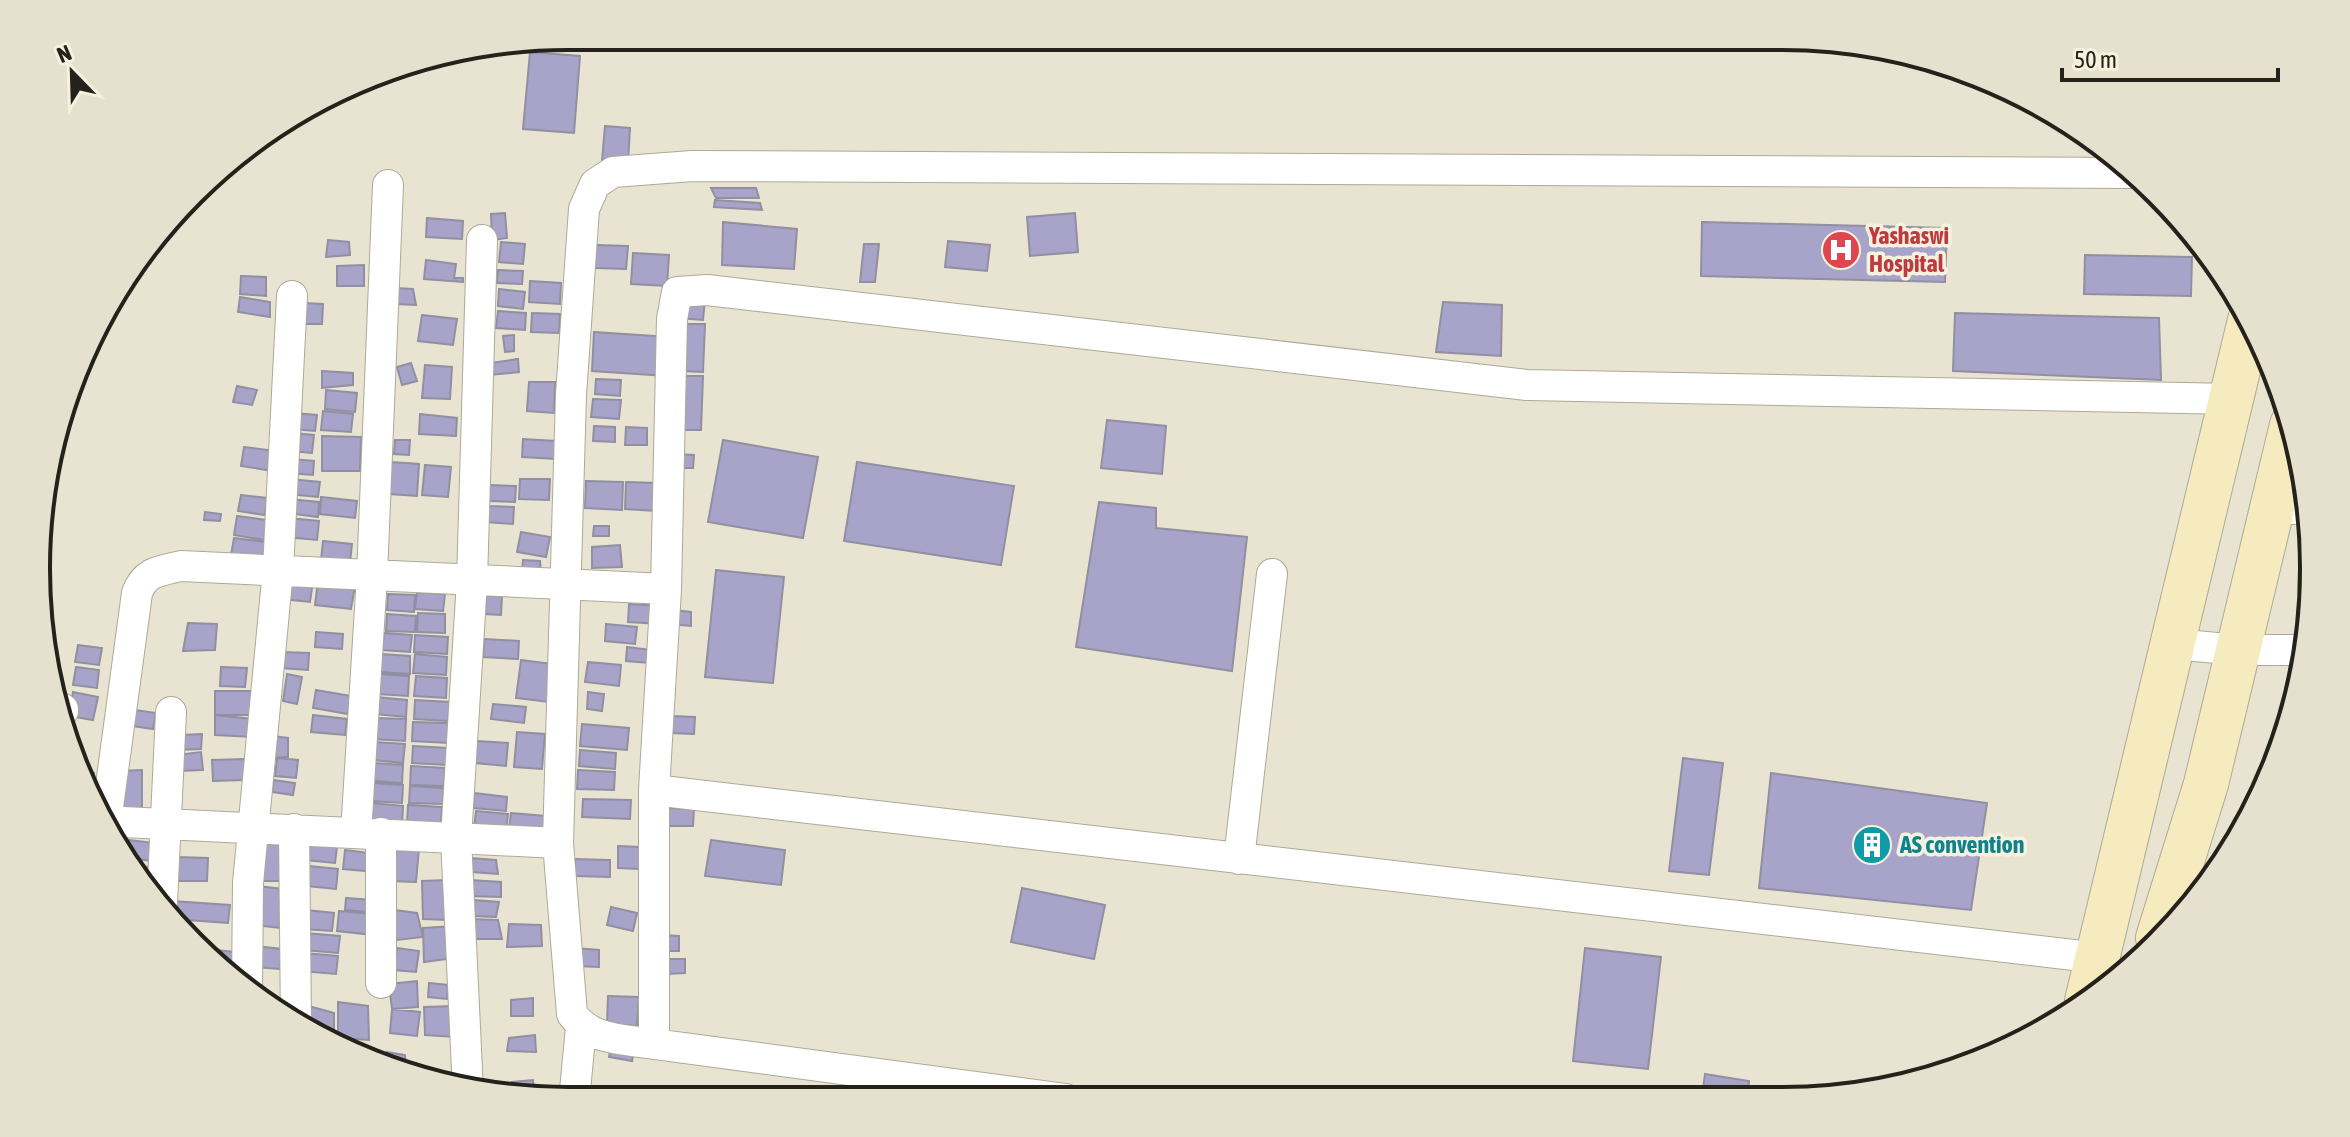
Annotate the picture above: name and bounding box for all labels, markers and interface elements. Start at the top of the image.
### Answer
north arrow [32,32,112,112]
scale bar [2062,32,2278,82]
text: N [53,39,75,68]
text: 50 m [2074,46,2117,73]
place label: Yashaswi Hospital [1868,222,1949,277]
hospital icon: Yashaswi Hospital [1820,229,1862,271]
building icon: AS convention [1851,824,1893,866]
place label: AS convention [1899,831,2024,858]

